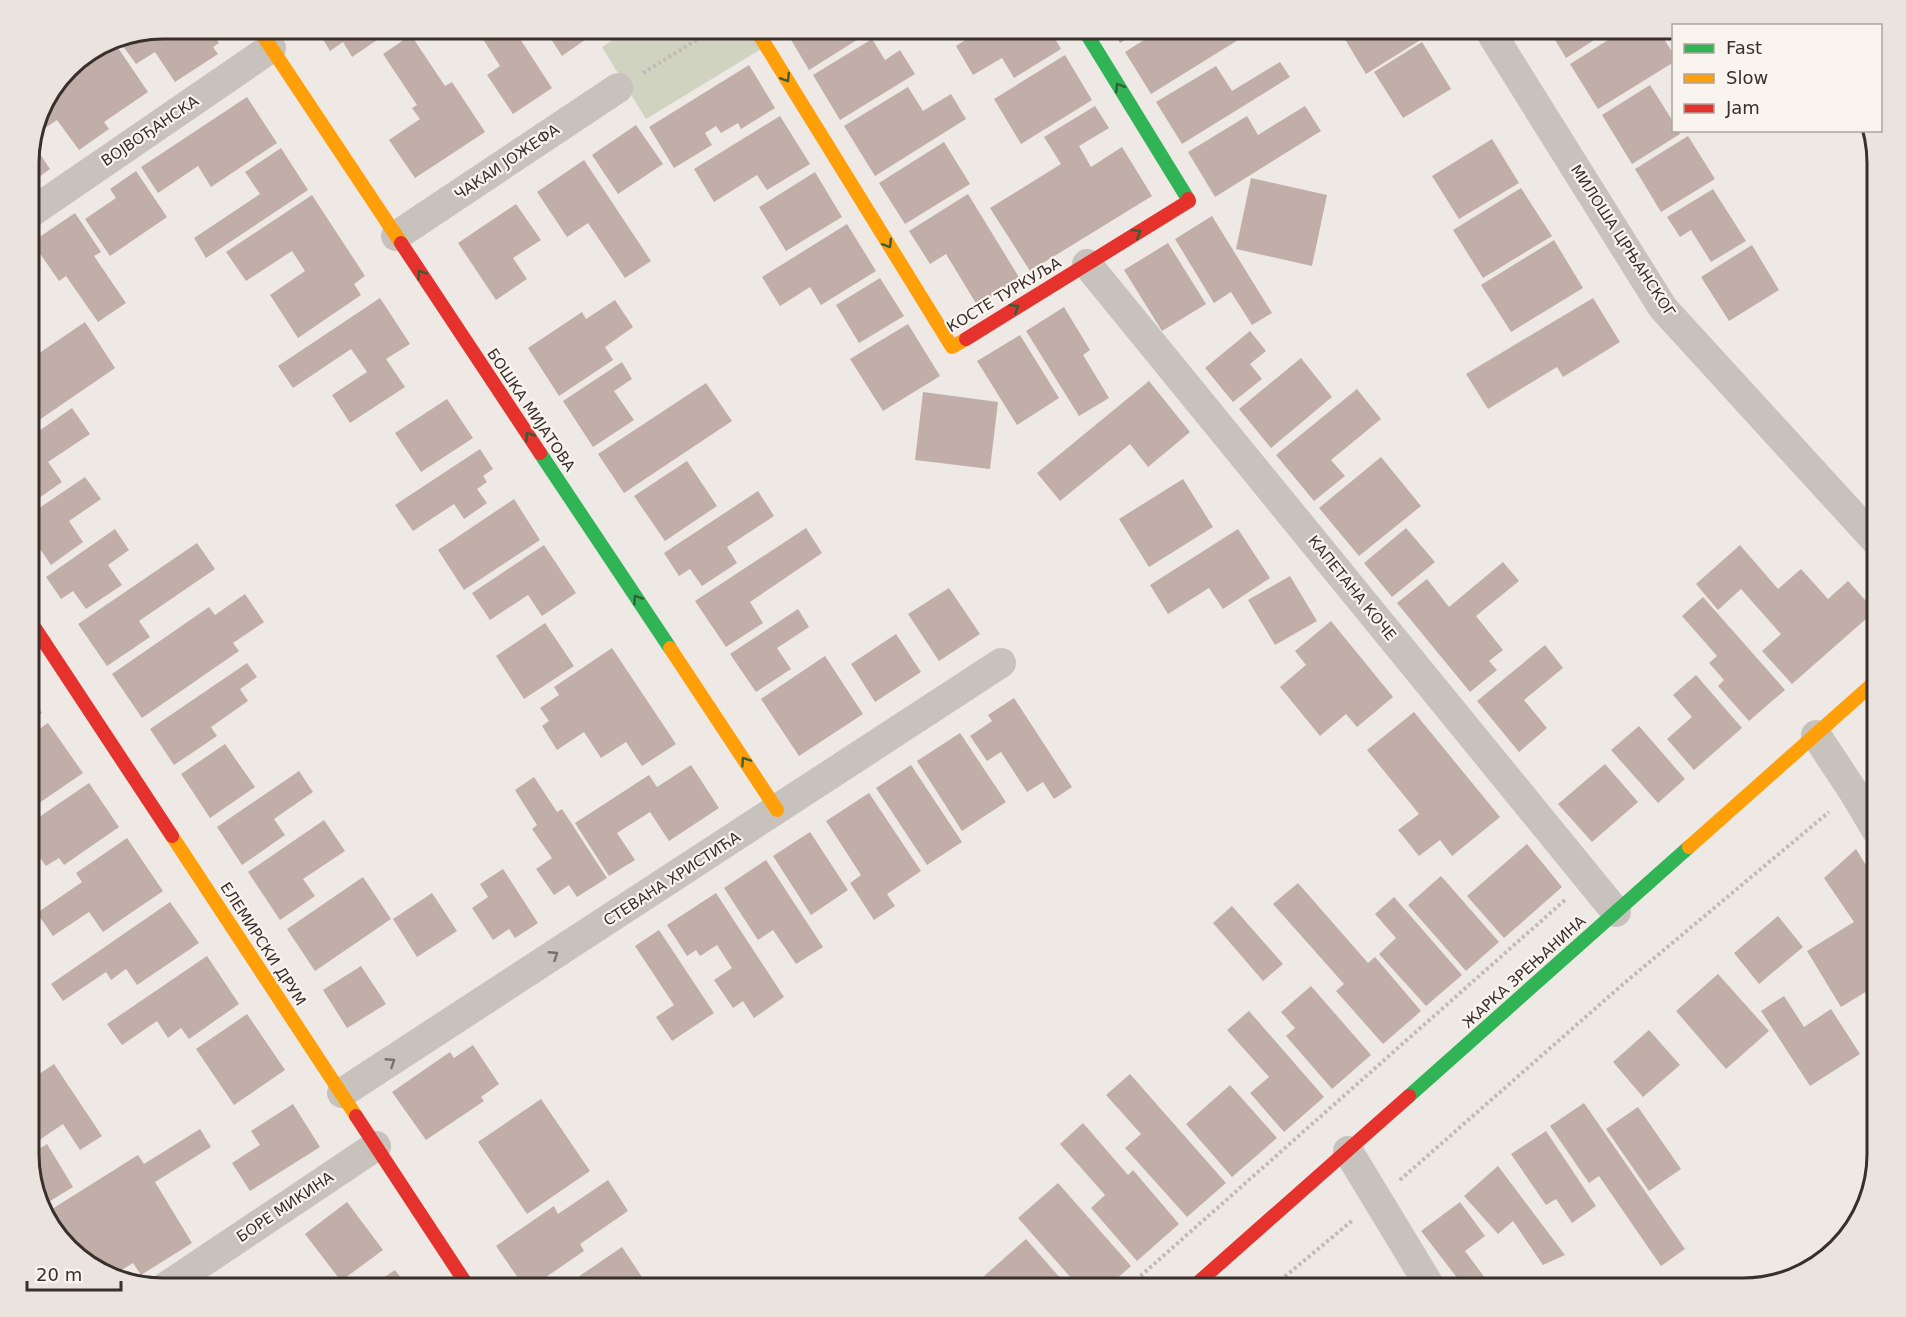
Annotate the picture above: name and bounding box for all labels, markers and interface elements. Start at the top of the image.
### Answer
legend [1672,24,1882,132]
text: Fast [1726,37,1762,58]
text: Slow [1726,67,1768,88]
one-way arrow [778,72,790,82]
one-way arrow [1114,83,1126,93]
street label: ВОЈВОЂАНСКА [98,91,203,170]
text: Jam [1725,97,1760,118]
street label: ЧАКАИ ЈОЖЕФА [451,120,563,204]
street label: МИЛОША ЦРЊАНСКОГ [1567,161,1679,321]
one-way arrow [1130,229,1141,240]
one-way arrow [881,238,893,248]
street label: КОСТЕ ТУРКУЉА [944,253,1065,336]
one-way arrow [417,270,428,281]
one-way arrow [1009,304,1019,316]
street label: БОШКА МИЈАТОВА [483,345,579,475]
one-way arrow [525,432,536,443]
street label: КАПЕТАНА КОЧЕ [1304,532,1400,644]
one-way arrow [632,595,644,605]
one-way arrow [741,757,752,768]
street label: СТЕВАНА ХРИСТИЋА [600,828,744,930]
street label: ЕЛЕМИРСКИ ДРУМ [216,879,310,1009]
street label: ЖАРКА ЗРЕЊАНИНА [1459,912,1590,1032]
one-way arrow [547,951,558,962]
one-way arrow [384,1058,395,1069]
street label: БОРЕ МИКИНА [233,1168,337,1246]
scale bar [27,1254,122,1292]
text: 20 m [36,1264,82,1285]

